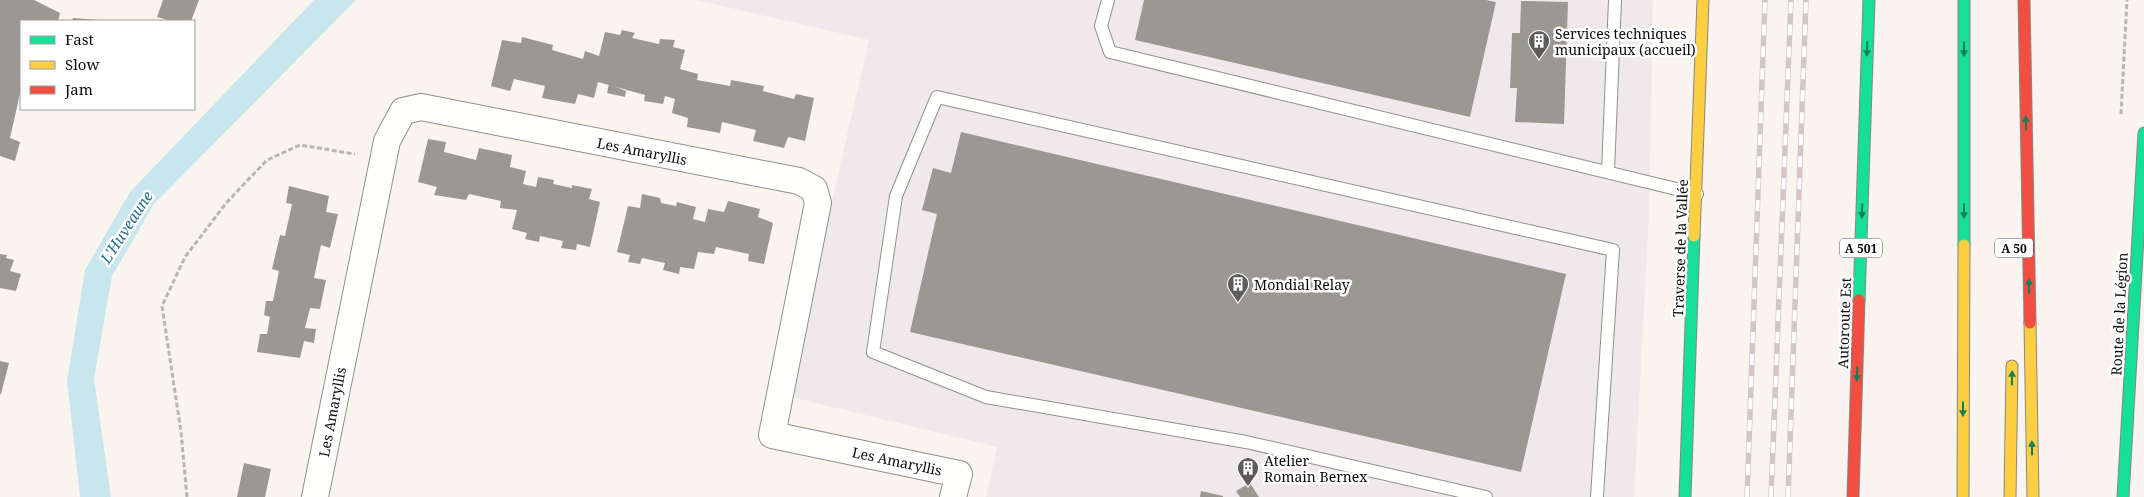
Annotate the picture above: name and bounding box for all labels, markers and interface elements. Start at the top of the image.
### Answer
legend [20,20,195,110]
place label: Services techniques municipaux (accueil) [1555,24,1696,59]
text: Fast [65,29,94,49]
building icon: Services techniques municipaux (accueil) [1527,29,1551,60]
one-way arrow [1863,41,1871,57]
one-way arrow [1960,41,1968,57]
text: Slow [65,54,99,74]
text: Jam [64,79,93,99]
one-way arrow [2022,115,2030,131]
street label: Les Amaryllis [595,133,689,169]
street label: Traverse de la Vallée [1668,179,1692,317]
water label: L'Huveaune [95,187,157,268]
one-way arrow [1858,203,1866,219]
one-way arrow [1959,203,1967,219]
road number: A 501 [1840,238,1882,258]
road number: A 50 [1995,238,2033,258]
street label: Route de la Légion [2106,252,2132,376]
building icon: Mondial Relay [1226,272,1250,303]
place label: Mondial Relay [1254,275,1350,294]
street label: Autoroute Est [1833,277,1855,369]
one-way arrow [2025,278,2033,294]
street label: Les Amaryllis [314,365,350,459]
one-way arrow [1853,366,1861,382]
one-way arrow [2008,370,2016,386]
one-way arrow [1959,401,1967,417]
one-way arrow [2028,440,2036,456]
street label: Les Amaryllis [850,442,944,480]
place label: Atelier Romain Bernex [1264,451,1368,486]
building icon: Atelier Romain Bernex [1236,456,1260,487]

